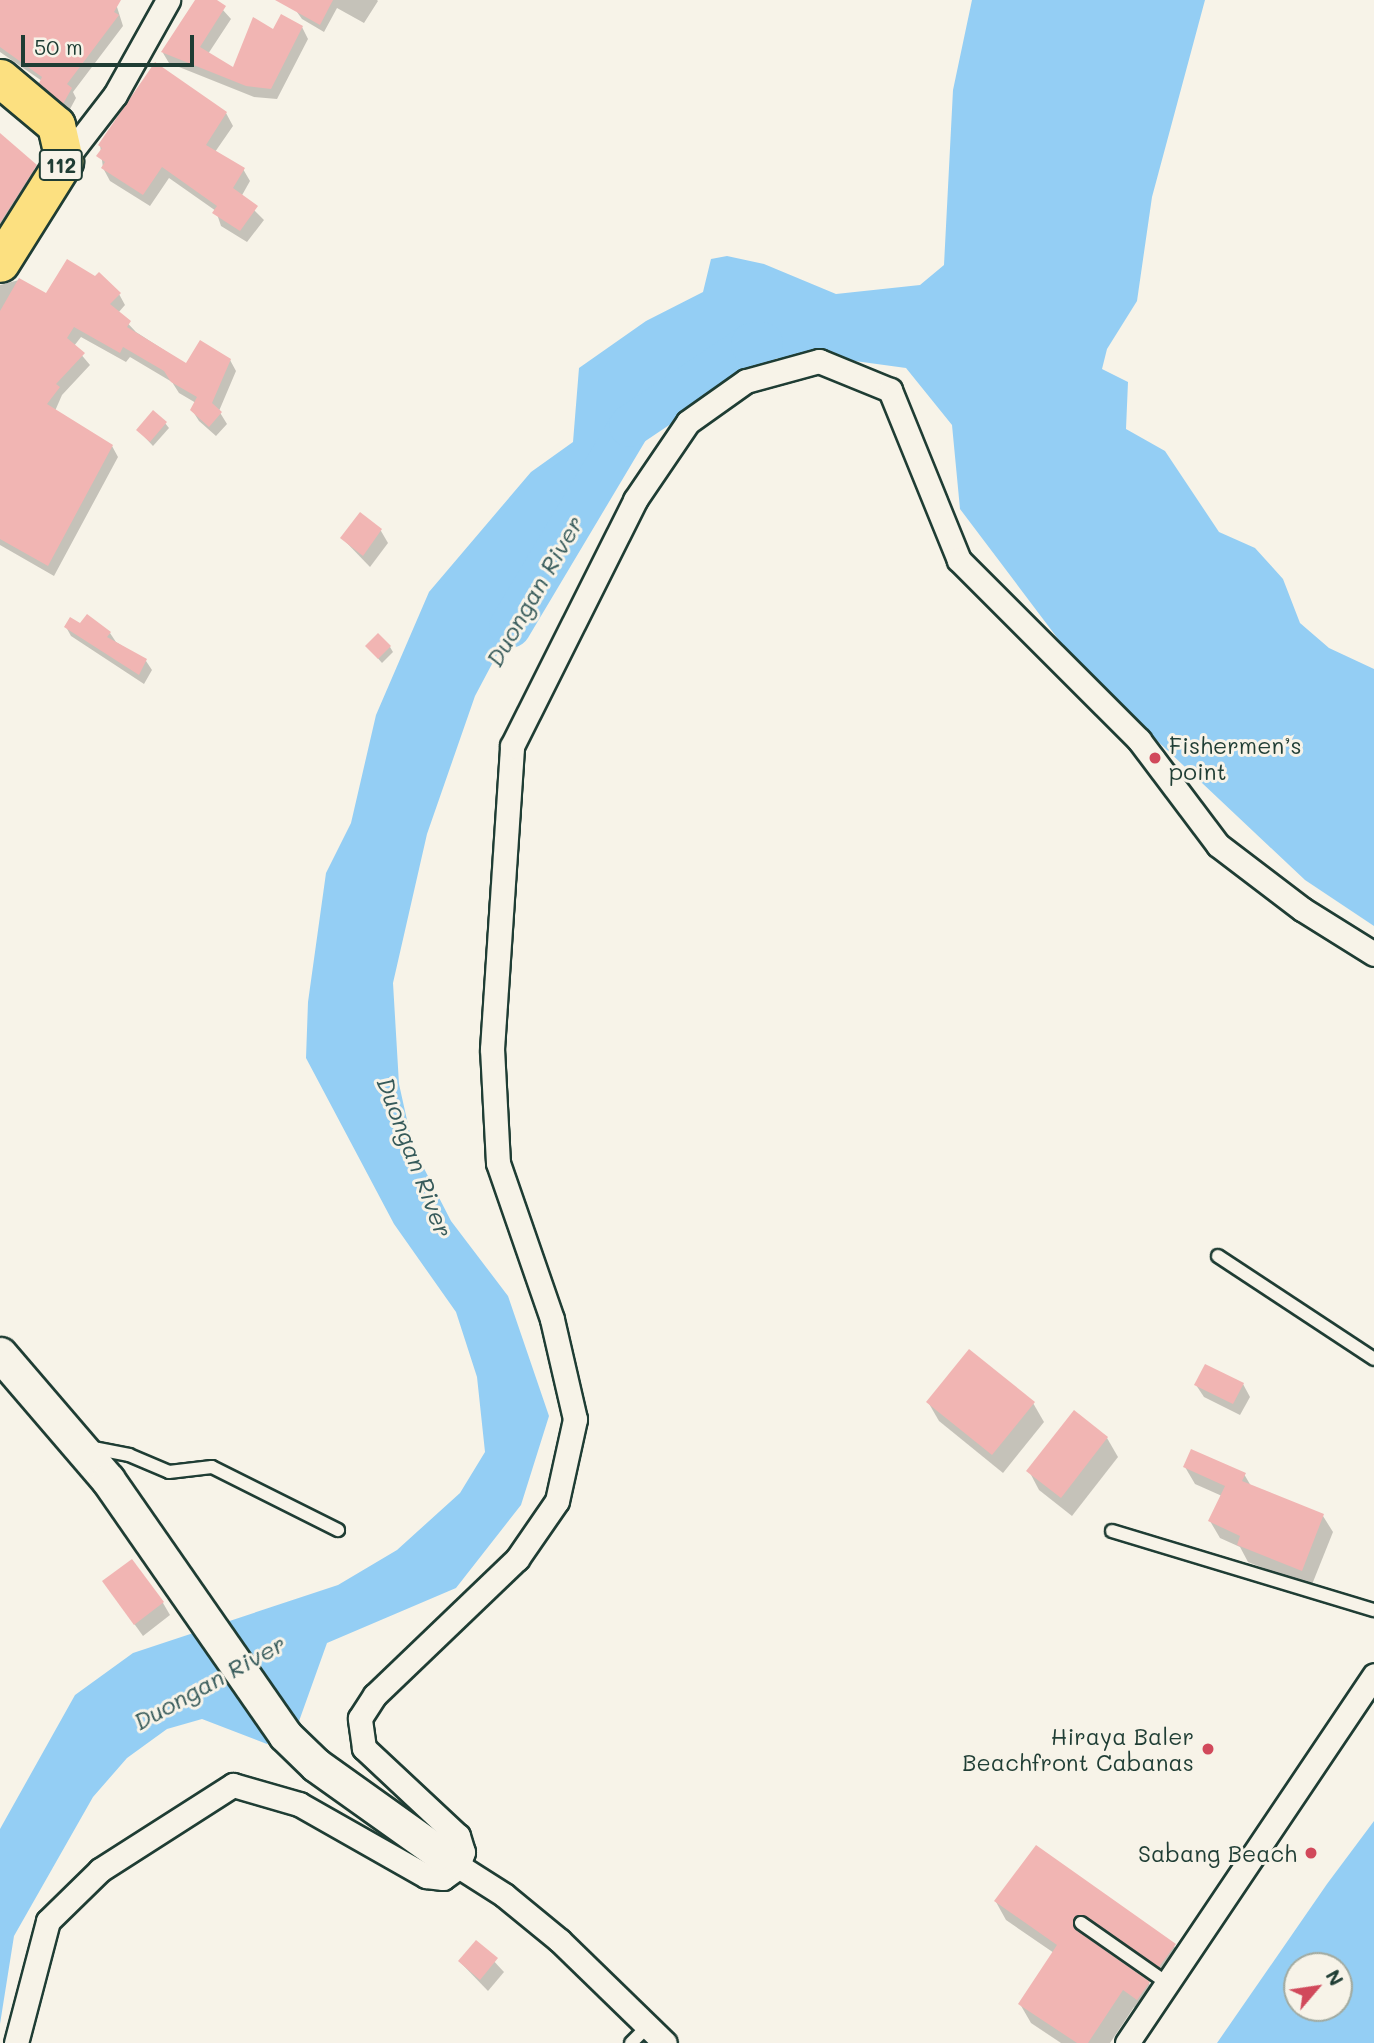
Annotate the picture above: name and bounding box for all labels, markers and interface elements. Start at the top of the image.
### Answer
scale bar [24,21,198,65]
text: 50 m [34,33,83,60]
road number: 112 [38,148,84,182]
water label: Duongan River [479,510,589,672]
place label: Fishermen’s point [1169,731,1302,785]
marker: Fishermen’s point [1147,750,1163,766]
water label: Duongan River [371,1073,459,1241]
water label: Duongan River [128,1628,290,1736]
place label: Hiraya Baler Beachfront Cabanas [962,1722,1194,1776]
marker: Hiraya Baler Beachfront Cabanas [1200,1741,1216,1757]
place label: Sabang Beach [1138,1839,1297,1867]
marker: Sabang Beach [1303,1845,1319,1861]
north arrow [1283,1952,1353,2022]
text: N [1321,1965,1349,1990]

